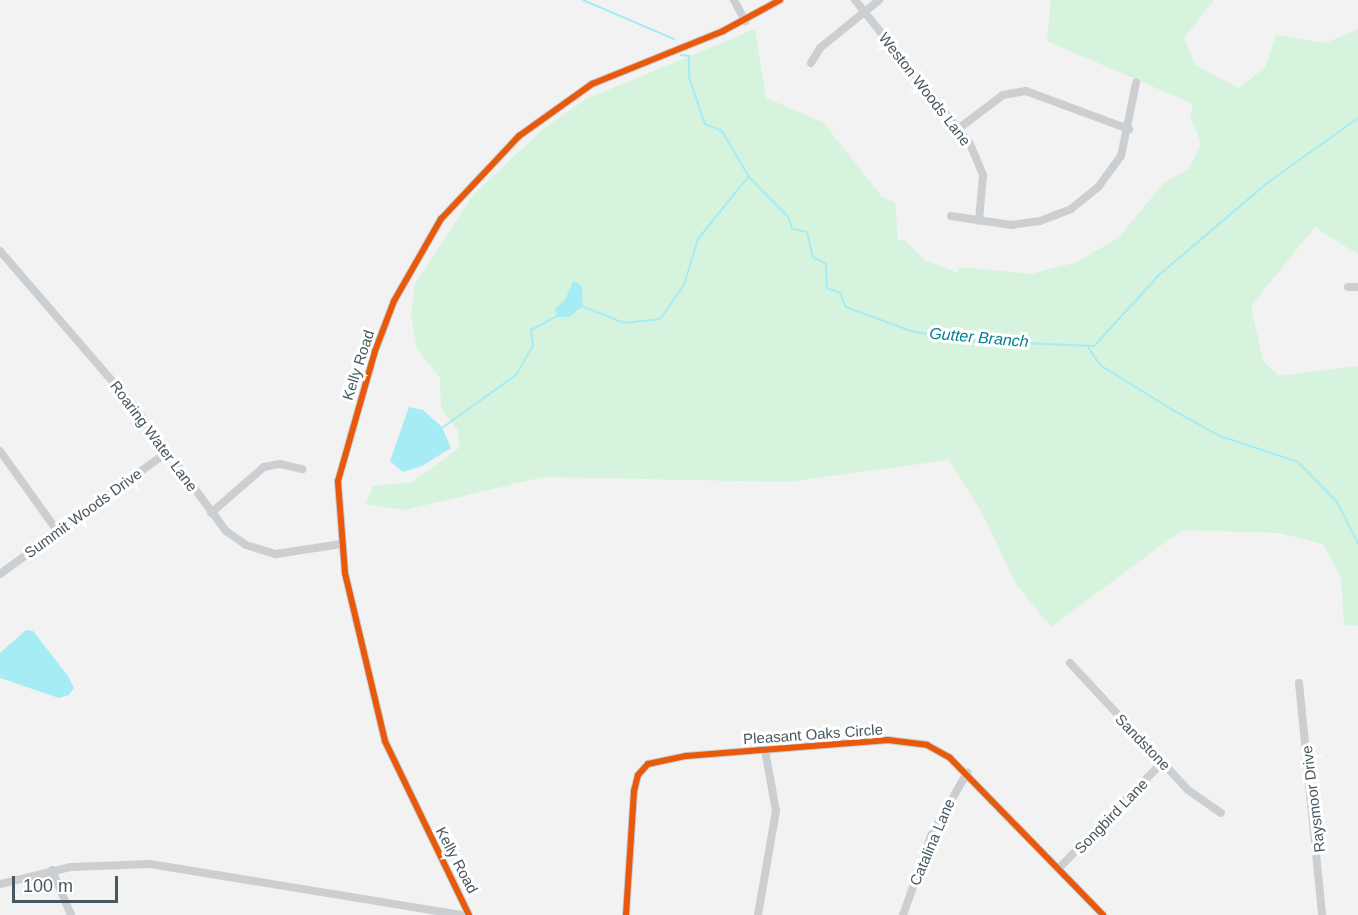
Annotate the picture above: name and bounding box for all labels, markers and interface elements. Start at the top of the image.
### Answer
street label: Weston Woods Lane [875,29,975,149]
water label: Gutter Branch [929,324,1029,352]
street label: Kelly Road [338,328,378,402]
street label: Roaring Water Lane [107,377,201,495]
street label: Summit Woods Drive [21,464,145,562]
street label: Sandstone [1112,710,1174,774]
street label: Pleasant Oaks Circle [743,720,883,748]
street label: Raysmoor Drive [1298,745,1328,853]
street label: Songbird Lane [1071,775,1151,857]
street label: Catalina Lane [906,796,958,888]
street label: Kelly Road [432,824,482,896]
scale bar [15,864,122,902]
text: 100 m [23,876,73,896]

